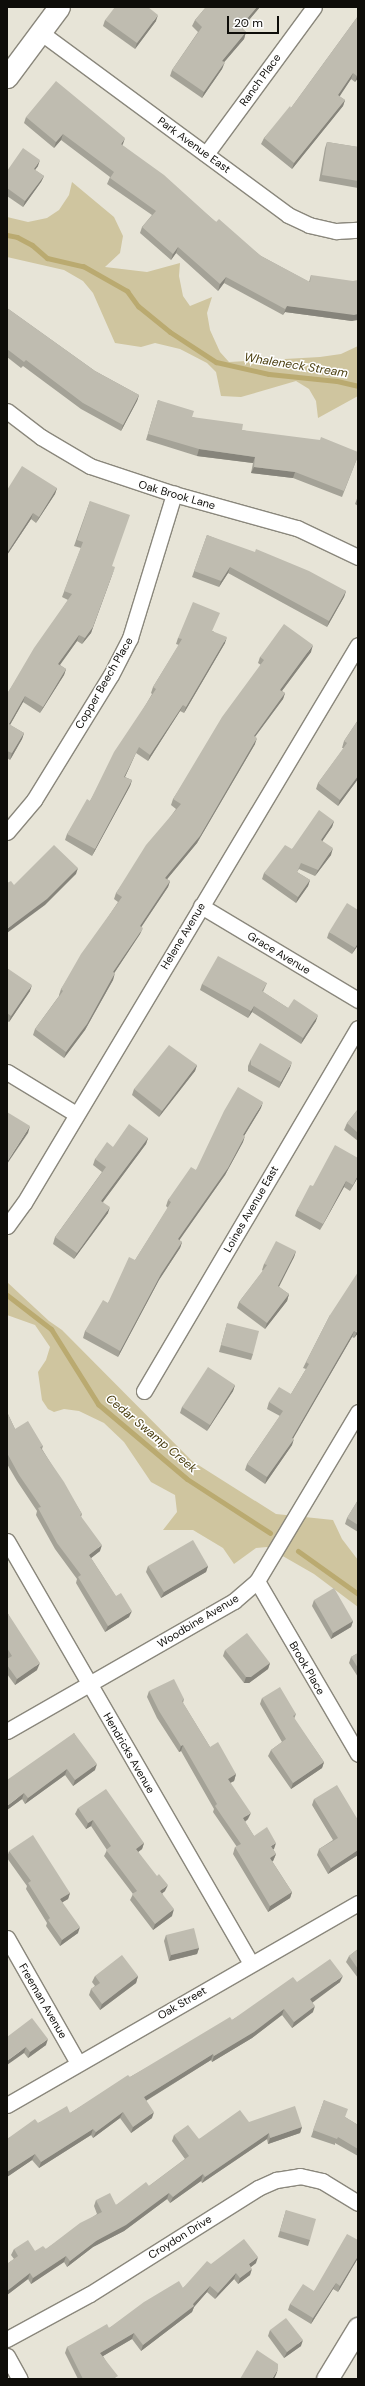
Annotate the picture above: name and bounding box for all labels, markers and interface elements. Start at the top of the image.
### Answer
scale bar [229,8,281,34]
text: 20 m [234,15,263,31]
street label: Ranch Place [237,51,283,109]
street label: Park Avenue East [155,114,233,176]
water label: Whaleneck Stream [243,351,349,381]
street label: Oak Brook Lane [137,478,217,512]
street label: Copper Beech Place [72,635,136,731]
street label: Helene Avenue [158,900,208,972]
street label: Grace Avenue [245,929,313,977]
street label: Loines Avenue East [221,1163,281,1255]
water label: Cedar Swamp Creek [103,1392,199,1476]
street label: Woodbine Avenue [155,1592,241,1650]
street label: Brook Place [286,1639,328,1697]
street label: Hendricks Avenue [101,1710,157,1796]
street label: Freeman Avenue [16,1961,70,2041]
street label: Oak Street [155,1984,209,2022]
street label: Croydon Drive [146,2212,214,2262]

